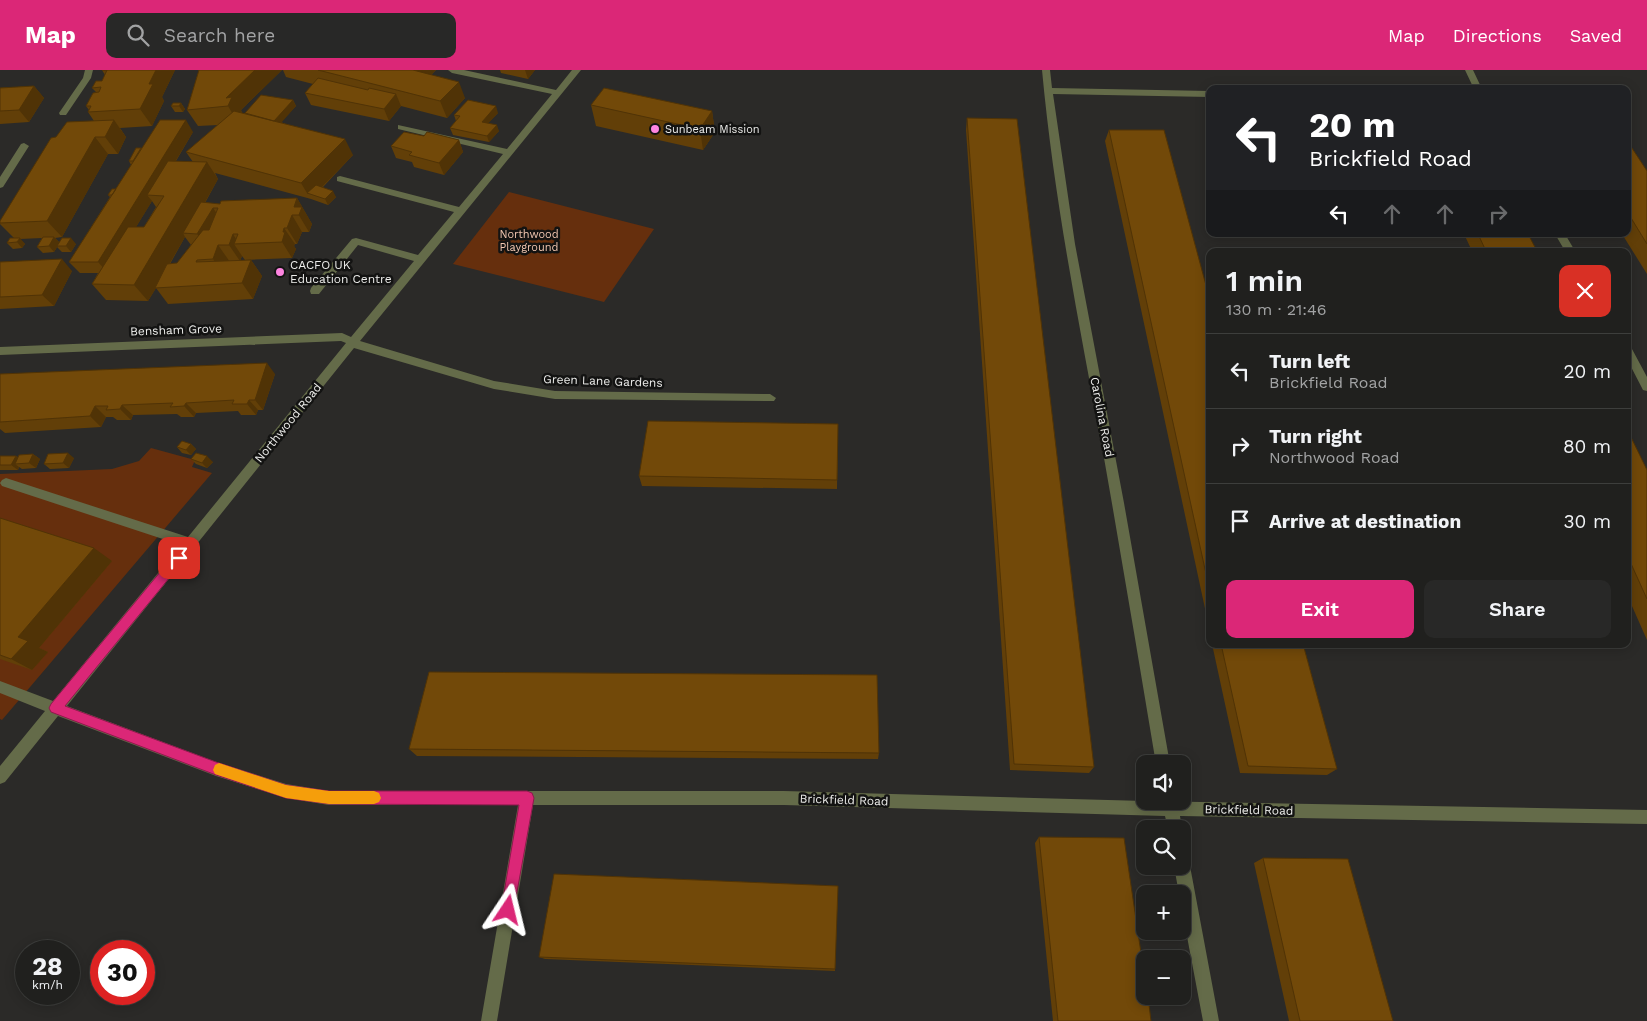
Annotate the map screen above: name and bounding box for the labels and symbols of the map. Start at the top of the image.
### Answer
marker: Sunbeam Mission [649,123,661,135]
place label: Sunbeam Mission [665,123,760,136]
park label: Northwood Playground [499,228,559,254]
place label: CACFO UK Education Centre [290,258,392,286]
marker: CACFO UK Education Centre [274,266,286,278]
street label: Bensham Grove [130,321,222,339]
street label: Green Lane Gardens [543,372,663,390]
street label: Carolina Road [1087,376,1117,458]
street label: Northwood Road [252,381,324,465]
pin [158,537,200,579]
street label: Brickfield Road [799,791,889,809]
street label: Brickfield Road [1204,802,1294,818]
position arrow [481,883,533,935]
speed limit sign: 30 [90,940,155,1005]

